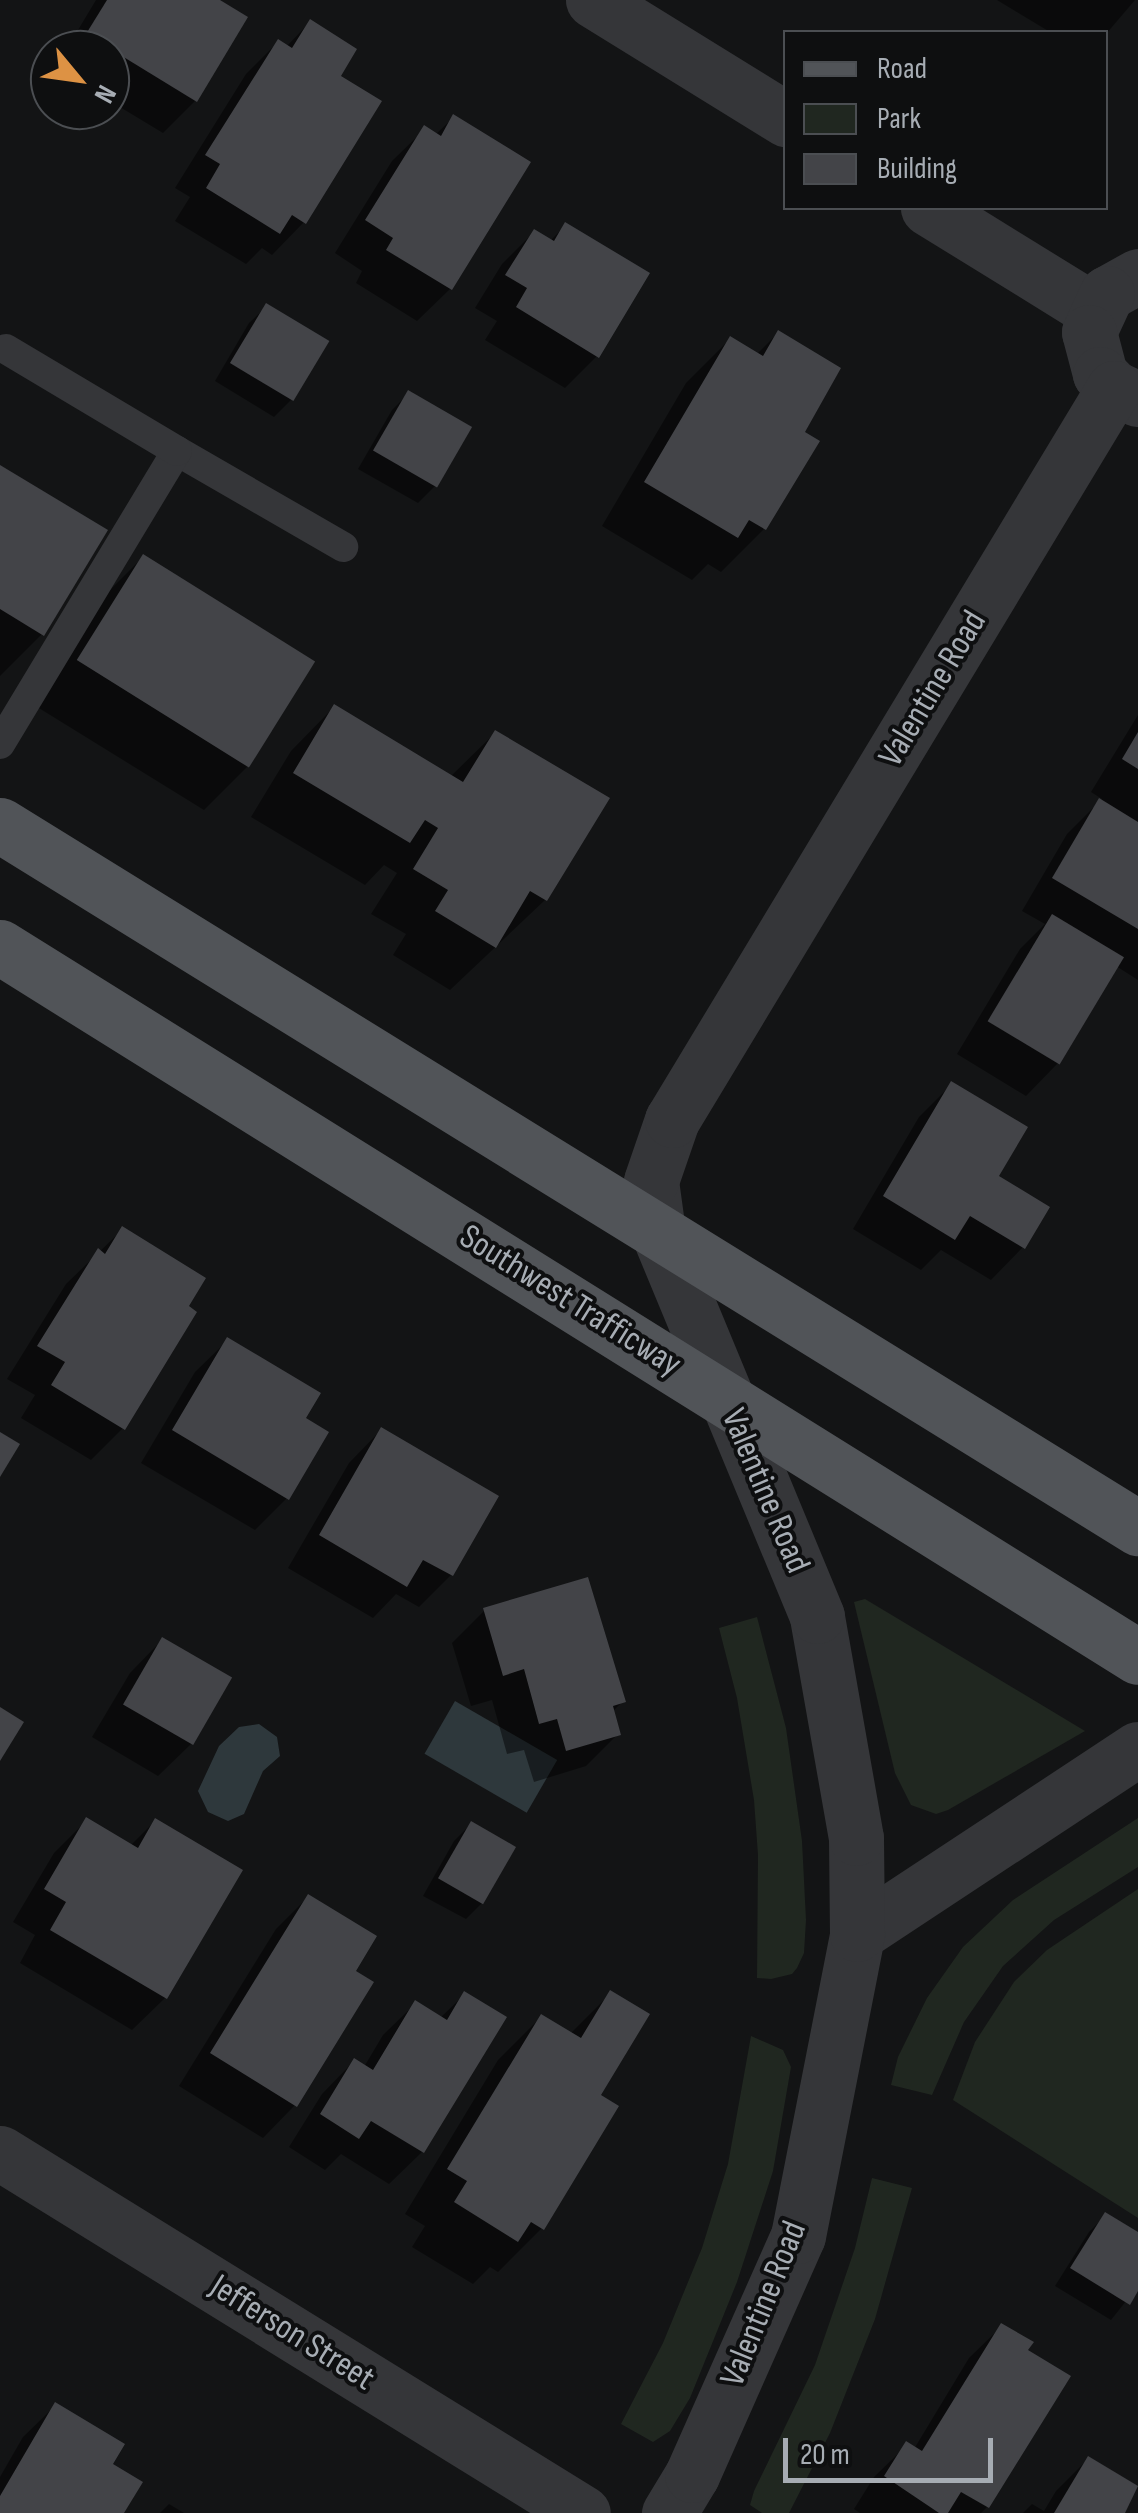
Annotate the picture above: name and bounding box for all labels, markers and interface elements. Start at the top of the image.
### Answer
north arrow [30,30,130,130]
legend [783,30,1108,210]
text: Road [877,51,927,87]
text: N [87,79,123,108]
text: Park [877,101,921,137]
text: Building [877,151,957,187]
street label: Valentine Road [870,604,996,774]
street label: Southwest Trafficway [451,1216,689,1386]
street label: Valentine Road [712,1403,818,1579]
street label: Valentine Road [712,2215,816,2393]
street label: Jefferson Street [202,2266,382,2400]
scale bar [788,2418,998,2480]
text: 20 m [800,2437,850,2473]

